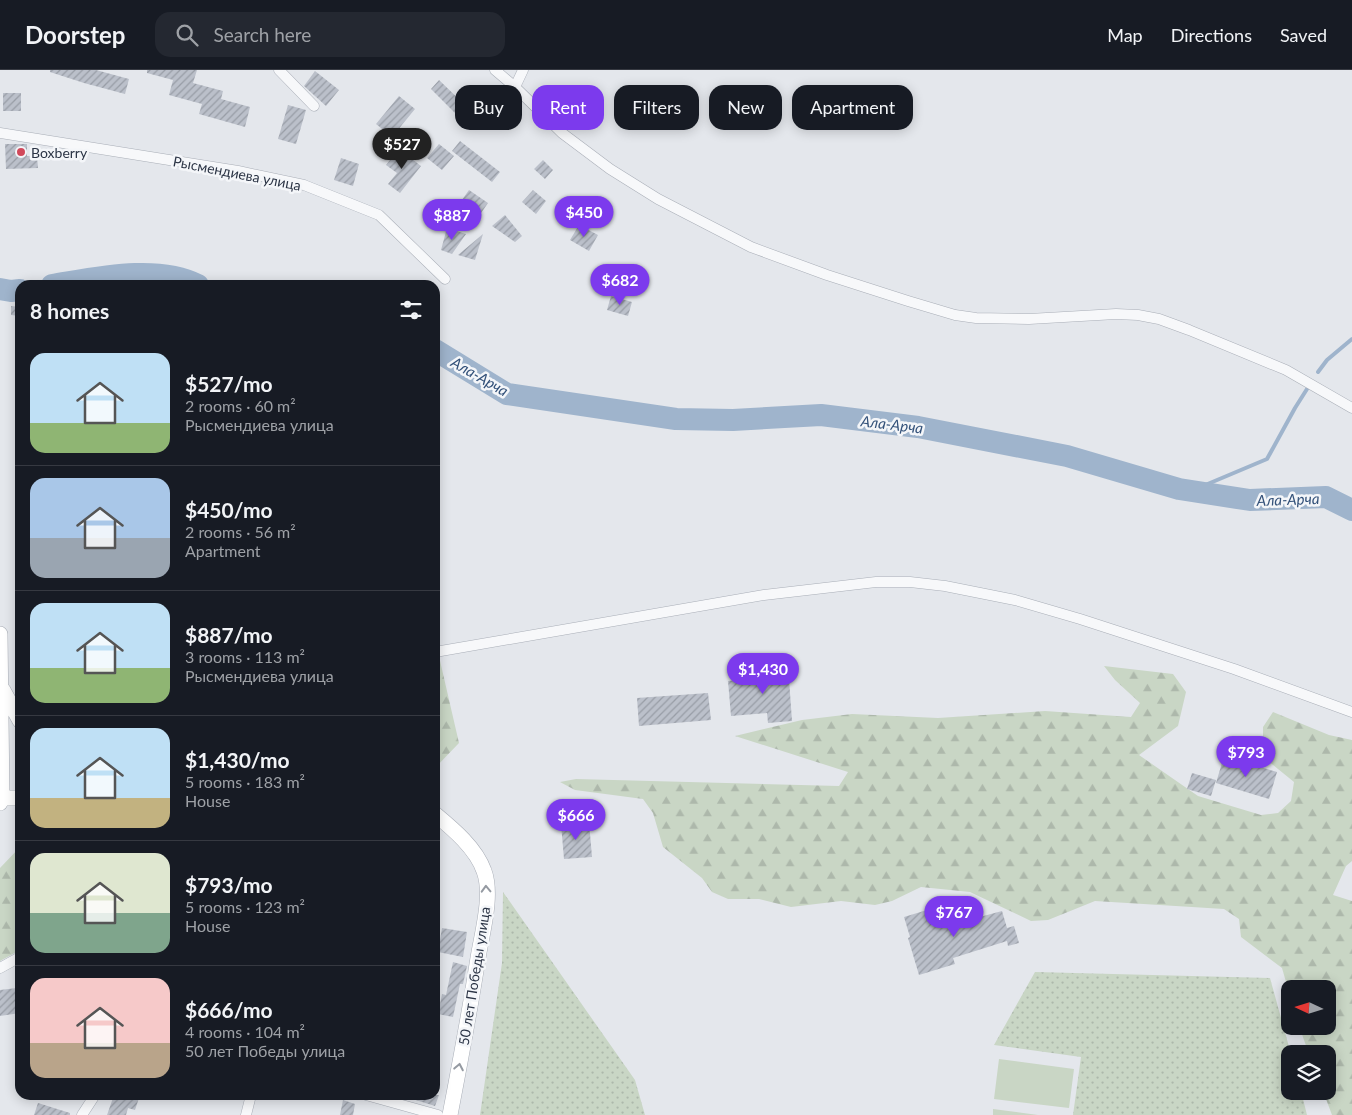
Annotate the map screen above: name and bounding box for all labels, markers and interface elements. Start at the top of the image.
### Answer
search box [155,12,505,57]
text: Doorstep [25,20,125,49]
icon: search [173,21,201,49]
text: Search here [213,23,311,46]
text: Map [1107,24,1143,46]
text: Directions [1171,24,1252,46]
text: Saved [1280,24,1327,46]
chip: Buy [455,85,522,130]
chip: Rent [532,85,604,130]
chip: Filters [614,85,699,130]
chip: New [709,85,782,130]
chip: Apartment [792,85,913,130]
pin: $527 [372,128,432,170]
text: $527 [383,134,421,153]
place label: Boxberry [31,144,88,161]
marker: Boxberry [15,146,27,158]
street label: Рысмендиева улица [172,152,302,194]
pin: $450 [554,196,614,238]
pin: $887 [422,198,482,241]
text: $450 [565,202,603,221]
text: $887 [433,205,471,224]
pin: $682 [590,264,650,306]
text: $682 [601,270,639,289]
icon: filters [397,296,425,324]
text: 8 homes [30,298,109,323]
water label: Ала-Арча [447,352,512,400]
text: $527/mo [185,371,273,396]
icon: home [70,373,130,433]
text: 2 rooms · 60 m² [185,396,296,415]
water label: Ала-Арча [859,411,925,437]
text: Рысмендиева улица [185,415,334,434]
water label: Ала-Арча [1255,489,1320,509]
text: $450/mo [185,497,273,522]
icon: home [70,498,130,558]
text: 2 rooms · 56 m² [185,522,296,541]
text: Apartment [185,541,260,560]
text: $887/mo [185,622,273,647]
icon: home [70,623,130,683]
text: 3 rooms · 113 m² [185,647,305,666]
pin: $1,430 [722,652,804,695]
text: $1,430 [738,659,788,678]
text: Рысмендиева улица [185,666,334,685]
pin: $793 [1216,736,1276,778]
text: $793 [1227,742,1265,761]
text: $1,430/mo [185,747,290,772]
icon: home [70,748,130,808]
text: 5 rooms · 183 m² [185,772,305,791]
text: House [185,791,230,810]
pin: $666 [546,798,606,841]
text: $666 [557,805,595,824]
text: $793/mo [185,872,273,897]
icon: home [70,873,130,933]
one-way arrow [481,885,492,893]
pin: $767 [924,896,984,938]
text: 5 rooms · 123 m² [185,897,305,916]
text: $767 [935,902,973,921]
street label: 50 лет Победы улица [455,905,493,1047]
text: House [185,916,230,935]
north arrow [1281,980,1336,1035]
map controls [1281,980,1336,1100]
text: $666/mo [185,997,273,1022]
icon: home [70,998,130,1058]
text: 4 rooms · 104 m² [185,1022,305,1041]
text: 50 лет Победы улица [185,1041,345,1060]
button: layers [1281,1045,1336,1100]
one-way arrow [454,1063,464,1072]

